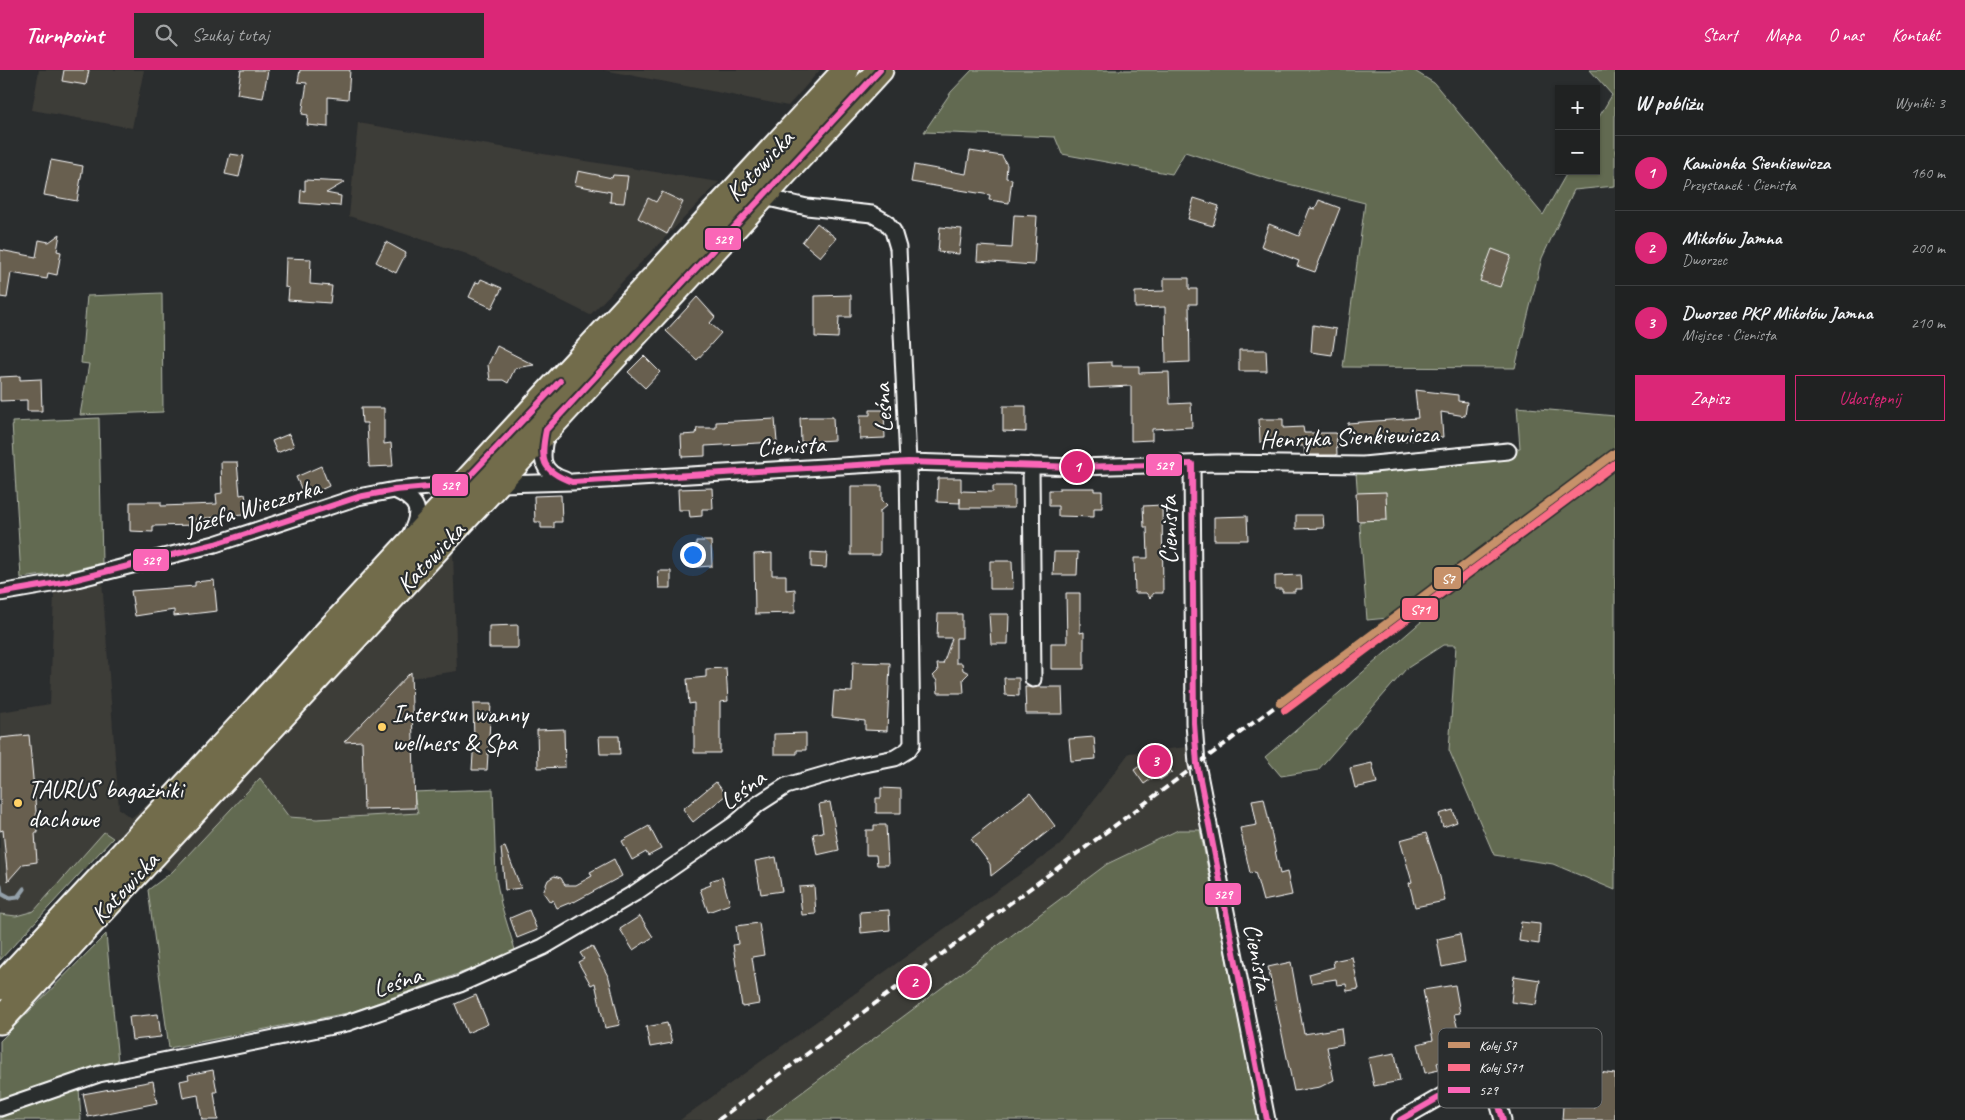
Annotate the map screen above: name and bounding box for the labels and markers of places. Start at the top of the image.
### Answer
pin: 1 [1061,448,1093,486]
place label: Intersun wanny wellness & Spa [392,698,530,759]
marker: Intersun wanny wellness & Spa [376,721,388,733]
pin: 3 [1139,742,1171,780]
place label: TAURUS bagażniki dachowe [28,774,186,835]
marker: TAURUS bagażniki dachowe [12,797,24,809]
pin: 2 [898,963,930,1001]

